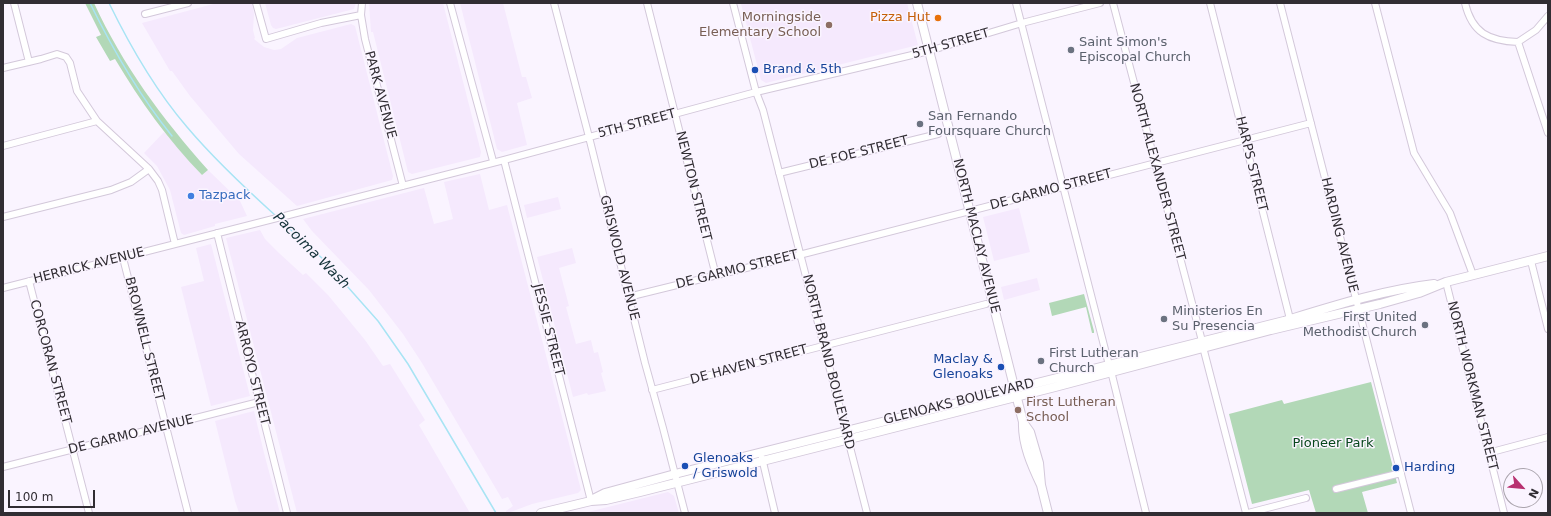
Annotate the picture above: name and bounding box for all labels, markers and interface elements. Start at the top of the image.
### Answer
place label: Morningside Elementary School [699,10,821,41]
place label: Pizza Hut [870,10,930,26]
marker: Pizza Hut [933,13,943,23]
marker: Morningside Elementary School [824,20,834,30]
street label: 5TH STREET [911,26,991,62]
place label: Saint Simon's Episcopal Church [1079,35,1191,66]
marker: Saint Simon's Episcopal Church [1066,45,1076,55]
street label: PARK AVENUE [361,49,399,141]
place label: Brand & 5th [763,62,842,78]
marker: Brand & 5th [750,65,760,75]
street label: NORTH ALEXANDER STREET [1126,82,1188,262]
street label: 5TH STREET [596,106,678,142]
place label: San Fernando Foursquare Church [928,109,1051,140]
street label: HARPS STREET [1232,115,1270,213]
marker: San Fernando Foursquare Church [915,119,925,129]
street label: NEWTON STREET [672,130,714,242]
street label: DE FOE STREET [808,133,910,173]
street label: NORTH MACLAY AVENUE [949,157,1003,315]
street label: DE GARMO STREET [988,166,1114,214]
street label: HARDING AVENUE [1317,176,1361,294]
place label: Tazpack [199,188,250,204]
marker: Tazpack [186,191,196,201]
street label: GRISWOLD AVENUE [596,194,642,322]
water label: Pacoima Wash [269,209,353,293]
street label: HERRICK AVENUE [32,245,146,287]
street label: DE GARMO STREET [674,247,800,293]
street label: NORTH BRAND BOULEVARD [799,273,857,451]
street label: BROWNELL STREET [121,275,167,403]
street label: JESSIE STREET [529,282,567,378]
street label: CORCORAN STREET [26,298,74,426]
street label: NORTH WORKMAN STREET [1443,300,1501,472]
place label: Ministerios En Su Presencia [1172,304,1263,335]
place label: First United Methodist Church [1303,310,1417,341]
marker: Ministerios En Su Presencia [1159,314,1169,324]
street label: ARROYO STREET [231,319,273,427]
marker: First United Methodist Church [1420,320,1430,330]
street label: DE HAVEN STREET [689,342,809,388]
place label: First Lutheran Church [1049,346,1139,377]
place label: Maclay & Glenoaks [933,352,993,383]
marker: First Lutheran Church [1036,356,1046,366]
marker: Maclay & Glenoaks [996,362,1006,372]
street label: GLENOAKS BOULEVARD [882,376,1036,428]
place label: First Lutheran School [1026,395,1116,426]
marker: First Lutheran School [1013,405,1023,415]
street label: DE GARMO AVENUE [67,412,195,458]
park label: Pioneer Park [1293,436,1373,452]
place label: Glenoaks / Griswold [693,451,758,482]
place label: Harding [1404,460,1455,476]
marker: Glenoaks / Griswold [680,461,690,471]
marker: Harding [1391,463,1401,473]
north arrow [1503,468,1543,508]
scale bar [10,482,97,508]
text: N [1525,486,1541,500]
text: 100 m [15,490,53,504]

